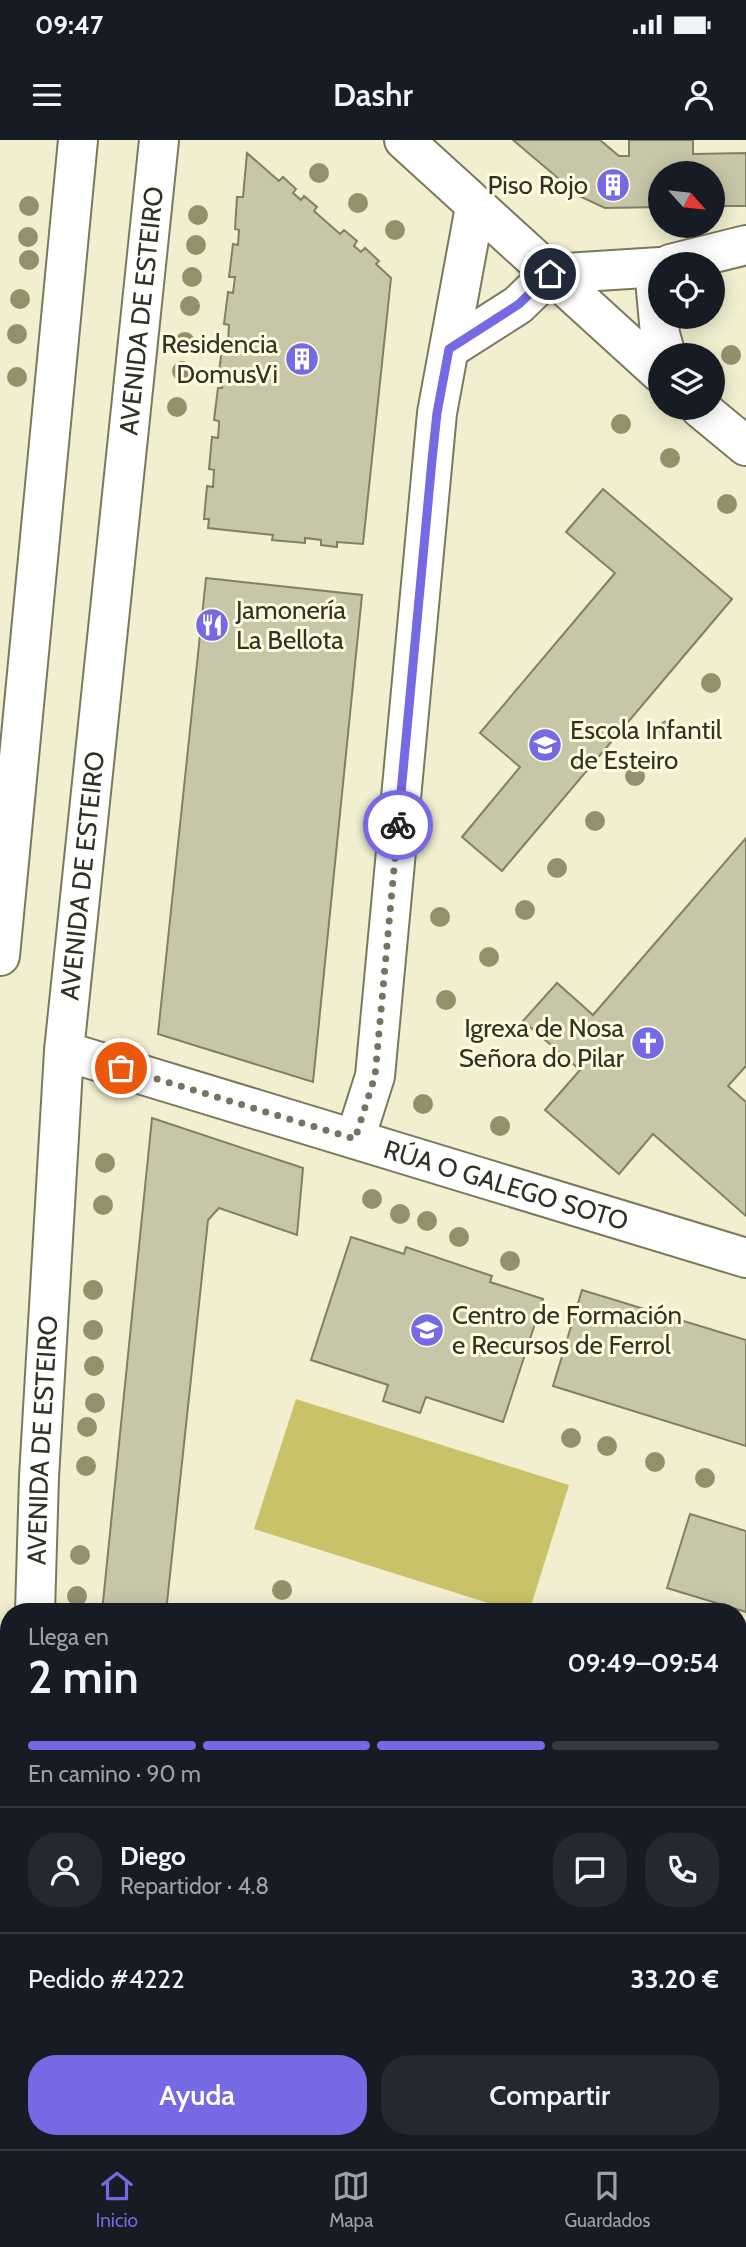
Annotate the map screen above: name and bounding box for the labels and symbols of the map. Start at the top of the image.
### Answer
north arrow [648,161,724,238]
building icon: Piso Rojo [594,166,632,204]
place label: Piso Rojo [488,169,588,201]
street label: AVENIDA DE ESTEIRO [112,185,170,437]
pin [520,244,580,304]
place label: Residencia DomusVi [161,328,279,390]
building icon: Residencia DomusVi [283,340,321,378]
place label: Jamonería La Bellota [235,594,347,656]
restaurant icon: Jamonería La Bellota [193,606,231,644]
place label: Escola Infantil de Esteiro [570,714,722,776]
school or university icon: Escola Infantil de Esteiro [526,726,564,764]
street label: AVENIDA DE ESTEIRO [53,750,111,1002]
courier [363,790,433,860]
place label: Igrexa de Nosa Señora do Pilar [459,1012,625,1074]
church icon: Igrexa de Nosa Señora do Pilar [629,1024,667,1062]
pin [91,1038,151,1098]
street label: RÚA O GALEGO SOTO [380,1133,632,1237]
place label: Centro de Formación e Recursos de Ferrol [452,1299,682,1361]
school or university icon: Centro de Formación e Recursos de Ferrol [408,1311,446,1349]
street label: AVENIDA DE ESTEIRO [20,1314,64,1565]

